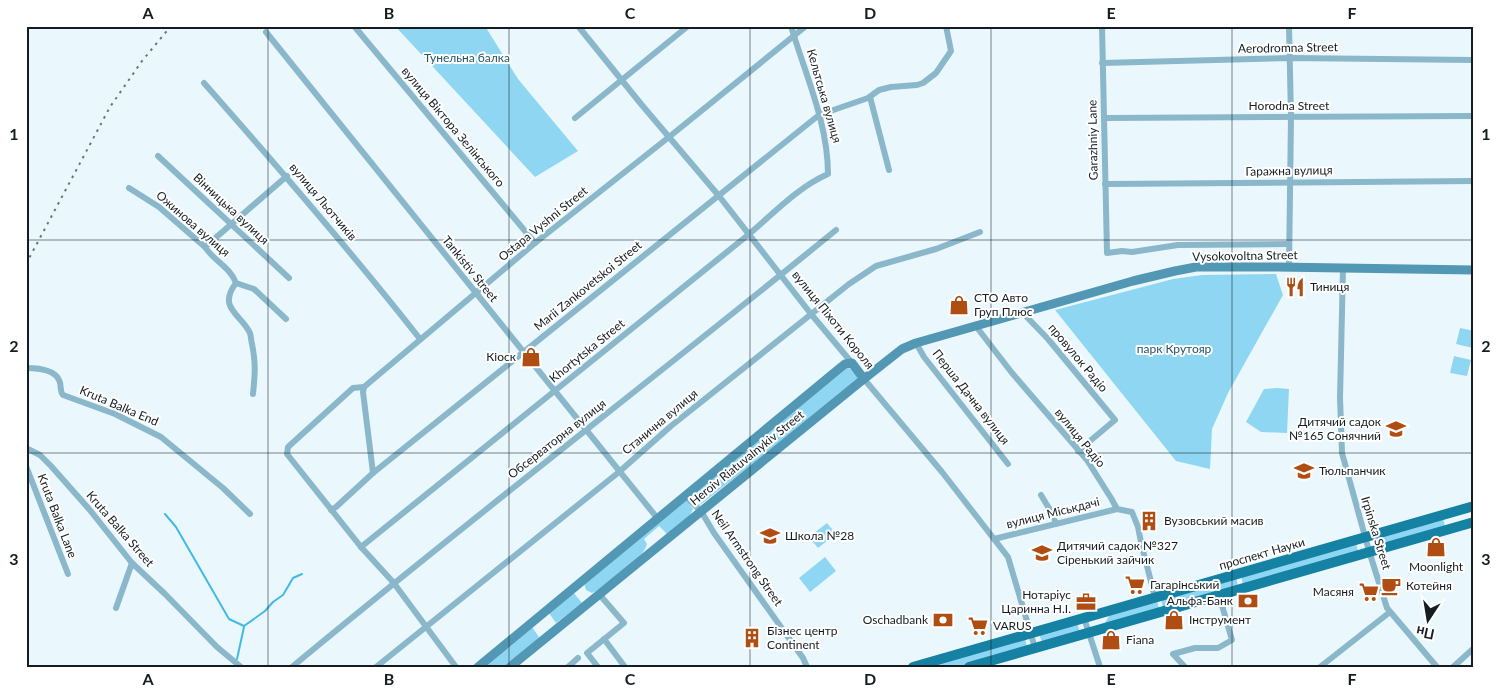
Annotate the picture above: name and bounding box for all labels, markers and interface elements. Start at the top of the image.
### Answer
text: A [141,3,154,22]
text: B [384,3,394,22]
text: C [625,3,636,22]
text: D [864,3,876,22]
text: E [1106,3,1116,22]
text: F [1347,3,1357,22]
street label: Aerodromna Street [1238,39,1339,56]
street label: Кельтська вулиця [804,47,845,145]
park label: Тунельна балка [424,50,510,65]
street label: вулиця Віктора Зелінського [399,64,508,190]
street label: Horodna Street [1249,98,1330,113]
street label: Garazhniy Lane [1084,100,1101,181]
text: 1 [9,124,19,143]
text: 1 [1481,124,1491,143]
street label: вулиця Льотчиків [287,160,360,244]
street label: Гаражна вулиця [1245,162,1333,179]
street label: Вінницька вулиця [190,170,272,247]
street label: Ostapa Vyshni Street [495,183,591,264]
street label: Ожинова вулиця [153,188,233,260]
street label: Tankistiv Street [439,233,502,305]
street label: Marii Zankovetskoi Street [531,237,645,334]
street label: Vysokovoltna Street [1192,247,1299,264]
street label: вулиця Піхоти Короля [789,267,878,372]
restaurant icon: Тиниця [1284,276,1306,298]
place label: Тиниця [1310,279,1350,294]
place label: СТО Авто Груп Плюс [974,290,1033,319]
shop icon: СТО Авто Груп Плюс [948,294,970,316]
street label: Khortytska Street [546,315,628,386]
street label: провулок Радіо [1045,320,1112,395]
text: 2 [9,336,19,355]
text: 2 [1481,336,1491,355]
park label: парк Крутояр [1137,341,1212,356]
shop icon: Кіоск [520,346,542,368]
street label: Перша Дачна вулиця [930,346,1013,447]
place label: Кіоск [486,349,517,364]
street label: Kruta Balka End [78,382,161,429]
street label: Станична вулиця [619,386,701,458]
street label: Обсерваторна вулиця [505,395,609,482]
street label: вулиця Радіо [1052,405,1109,470]
street label: Heroiv Riatuvalnykiv Street [687,407,807,508]
place label: Дитячий садок №165 Сонячний [1289,414,1382,443]
school or university icon: Дитячий садок №165 Сонячний [1385,418,1407,440]
school or university icon: Тюльпанчик [1293,460,1315,482]
place label: Тюльпанчик [1319,463,1386,478]
street label: Kruta Balka Lane [34,472,80,560]
street label: Kruta Balka Street [83,488,158,570]
street label: вулиця Міськдачі [1005,494,1101,531]
street label: Irpinska Street [1358,494,1395,572]
street label: Neil Armstrong Street [709,507,787,609]
building icon: Вузовський масив [1138,510,1160,532]
place label: Вузовський масив [1164,513,1264,528]
school or university icon: Школа №28 [759,525,781,547]
place label: Школа №28 [785,528,854,543]
street label: проспект Науки [1217,534,1307,573]
shop icon: Moonlight [1425,536,1447,558]
place label: Дитячий садок №327 Сіренький зайчик [1057,538,1178,567]
school or university icon: Дитячий садок №327 Сіренький зайчик [1031,542,1053,564]
text: 3 [9,549,19,568]
text: 3 [1481,549,1491,568]
place label: Moonlight [1409,559,1464,574]
supermarket icon: Гагарінський [1124,574,1146,596]
cafe icon: Котейня [1380,575,1402,597]
place label: Гагарінський [1150,577,1219,592]
place label: Котейня [1406,578,1452,593]
supermarket icon: Масяня [1358,581,1380,603]
place label: Масяня [1313,584,1354,599]
place label: Нотарiус Царинна Н.I. [1001,587,1071,616]
bank icon: Альфа-Банк [1237,590,1259,612]
office icon: Нотарiус Царинна Н.I. [1075,591,1097,613]
place label: Альфа-Банк [1167,593,1234,608]
north arrow [1402,596,1452,646]
bank icon: Oschadbank [932,609,954,631]
shop icon: Інструмент [1163,609,1185,631]
place label: Oschadbank [863,612,929,627]
place label: Інструмент [1189,612,1251,627]
supermarket icon: VARUS [967,615,989,637]
place label: VARUS [993,618,1031,633]
place label: Бізнес центр Continent [767,623,838,652]
text: Пн [1414,623,1436,643]
building icon: Бізнес центр Continent [741,627,763,649]
shop icon: Fiana [1100,629,1122,651]
place label: Fiana [1126,632,1154,647]
text: A [141,669,154,688]
text: B [384,669,394,688]
text: C [625,669,636,688]
text: D [864,669,876,688]
text: E [1106,669,1116,688]
text: F [1347,669,1357,688]

